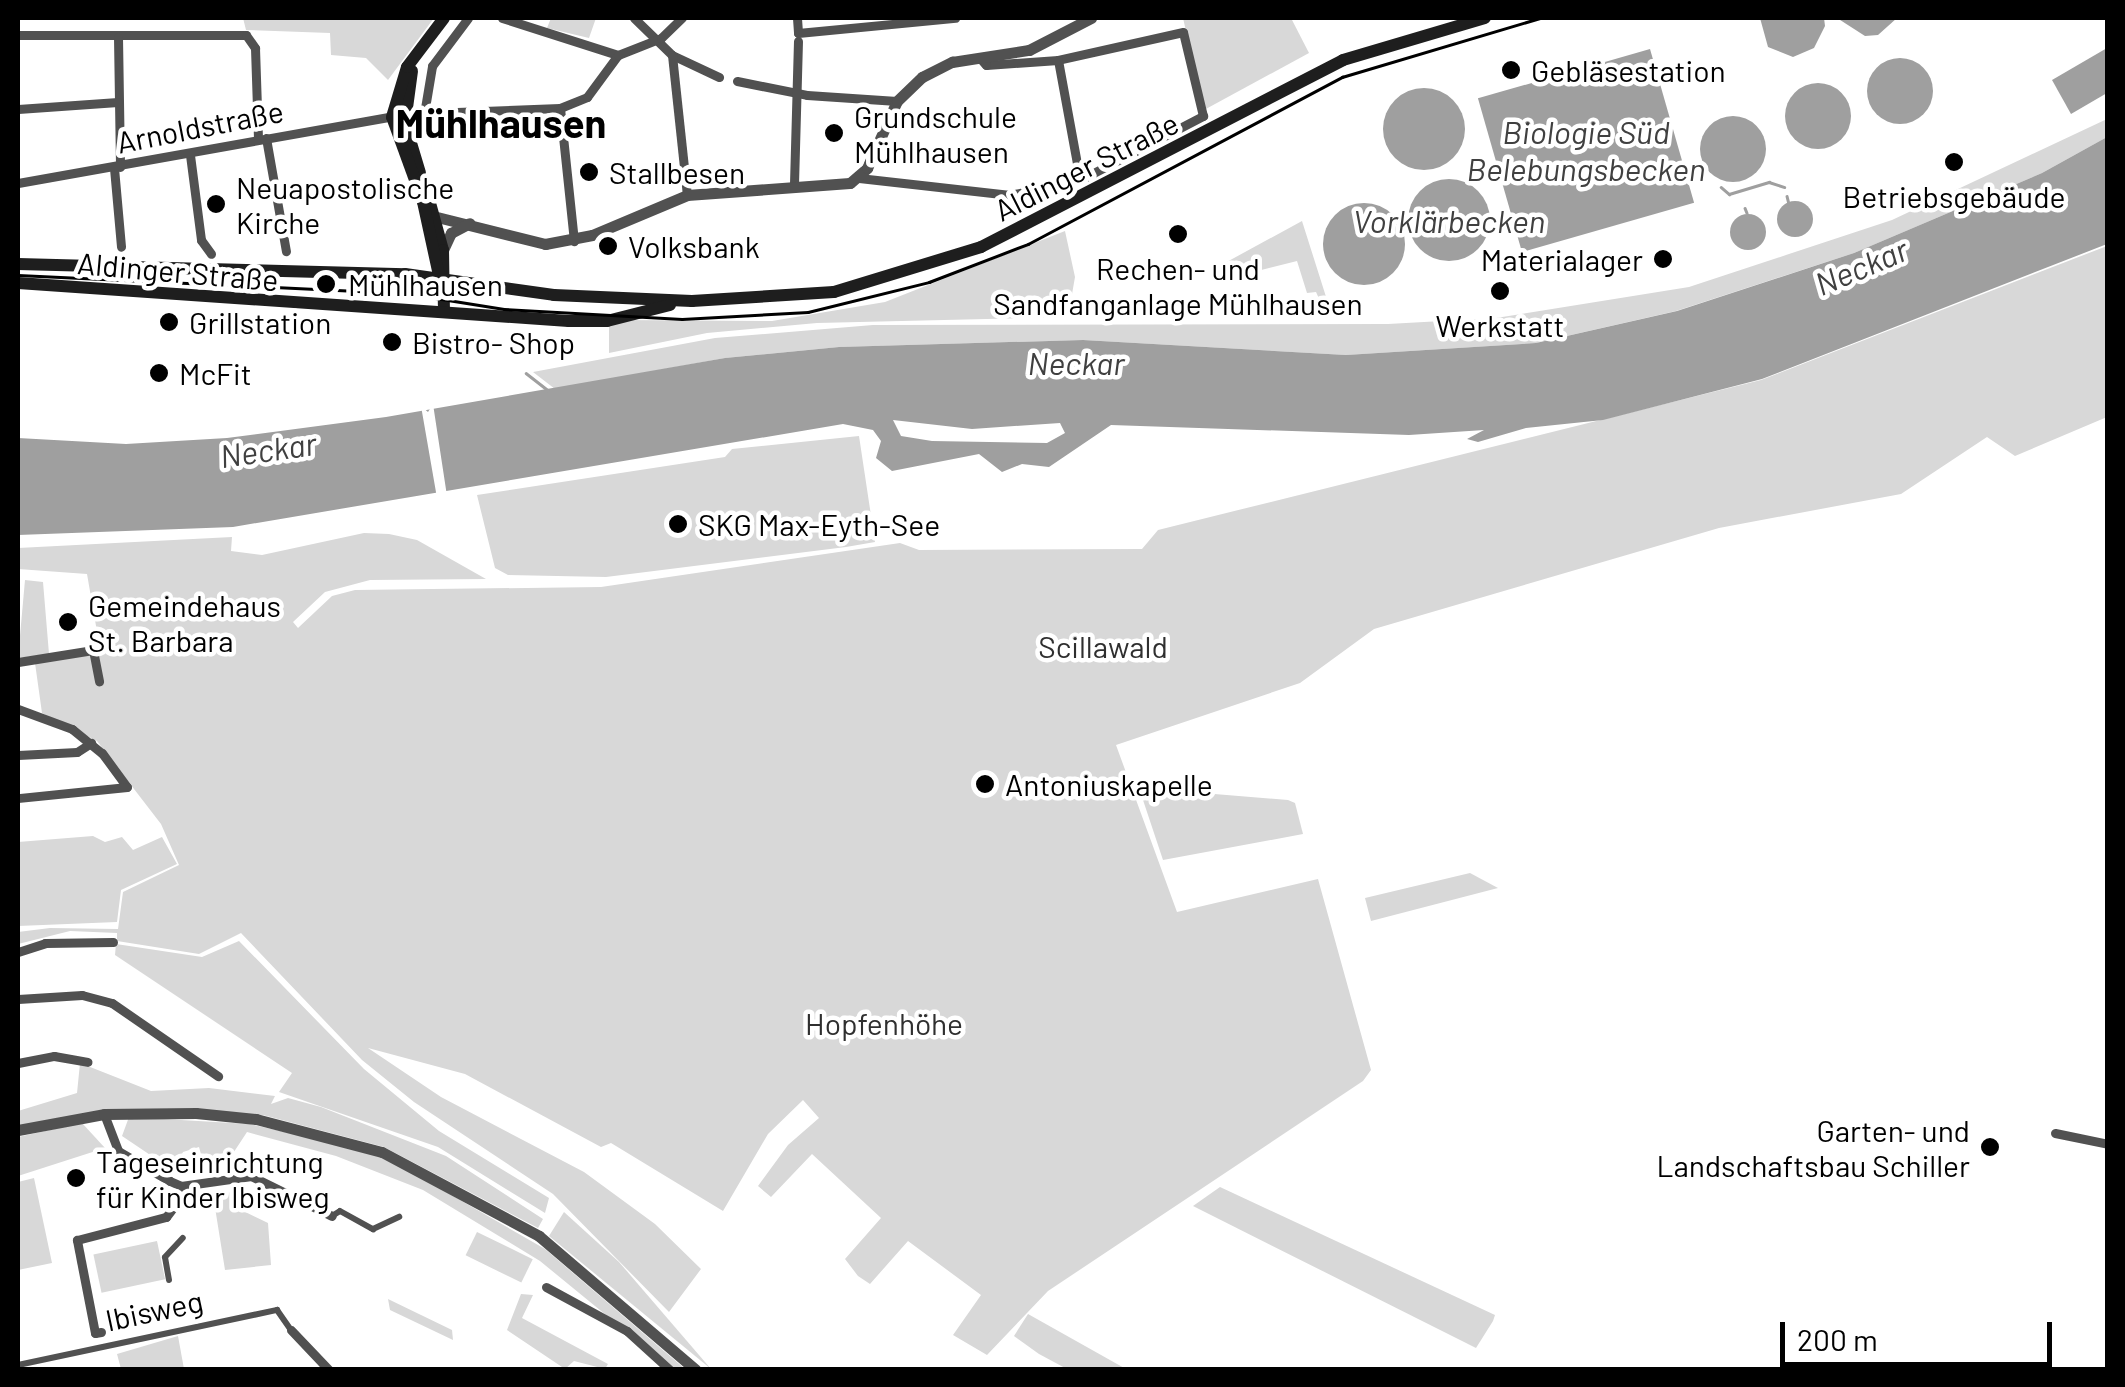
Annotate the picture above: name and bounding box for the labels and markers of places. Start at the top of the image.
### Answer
place label: Gebläsestation [1531,52,1726,88]
marker: Gebläsestation [1500,59,1522,81]
place label: Grundschule Mühlhausen [854,98,1017,168]
marker: Grundschule Mühlhausen [823,122,845,144]
marker: Betriebsgebäude [1943,151,1965,173]
place label: Stallbesen [609,154,745,190]
marker: Stallbesen [578,161,600,183]
place label: Neuapostolische Kirche [236,169,454,240]
place label: Betriebsgebäude [1842,178,2066,214]
marker: Neuapostolische Kirche [205,193,227,215]
marker: Rechen- und Sandfanganlage Mühlhausen [1167,223,1189,245]
place label: Volksbank [628,228,760,264]
marker: Volksbank [597,235,619,257]
place label: Materialager [1481,241,1643,277]
marker: Materialager [1652,248,1674,270]
place label: Rechen- und Sandfanganlage Mühlhausen [993,250,1363,320]
place label: Mühlhausen [348,266,503,302]
marker: Mühlhausen [313,271,339,297]
marker: Werkstatt [1489,280,1511,302]
place label: Grillstation [189,304,331,340]
place label: Werkstatt [1435,307,1565,343]
marker: Grillstation [158,311,180,333]
place label: Bistro- Shop [412,324,575,360]
marker: Bistro- Shop [381,331,403,353]
place label: McFit [179,355,252,391]
marker: McFit [148,362,170,384]
place label: SKG Max-Eyth-See [698,506,940,542]
marker: SKG Max-Eyth-See [667,513,689,535]
place label: Gemeindehaus St. Barbara [88,587,281,658]
marker: Gemeindehaus St. Barbara [57,611,79,633]
place label: Antoniuskapelle [1005,766,1213,802]
marker: Antoniuskapelle [974,773,996,795]
place label: Garten- und Landschaftsbau Schiller [1656,1112,1970,1182]
marker: Garten- und Landschaftsbau Schiller [1979,1136,2001,1158]
place label: Tageseinrichtung für Kinder Ibisweg [96,1143,329,1214]
marker: Tageseinrichtung für Kinder Ibisweg [65,1167,87,1189]

